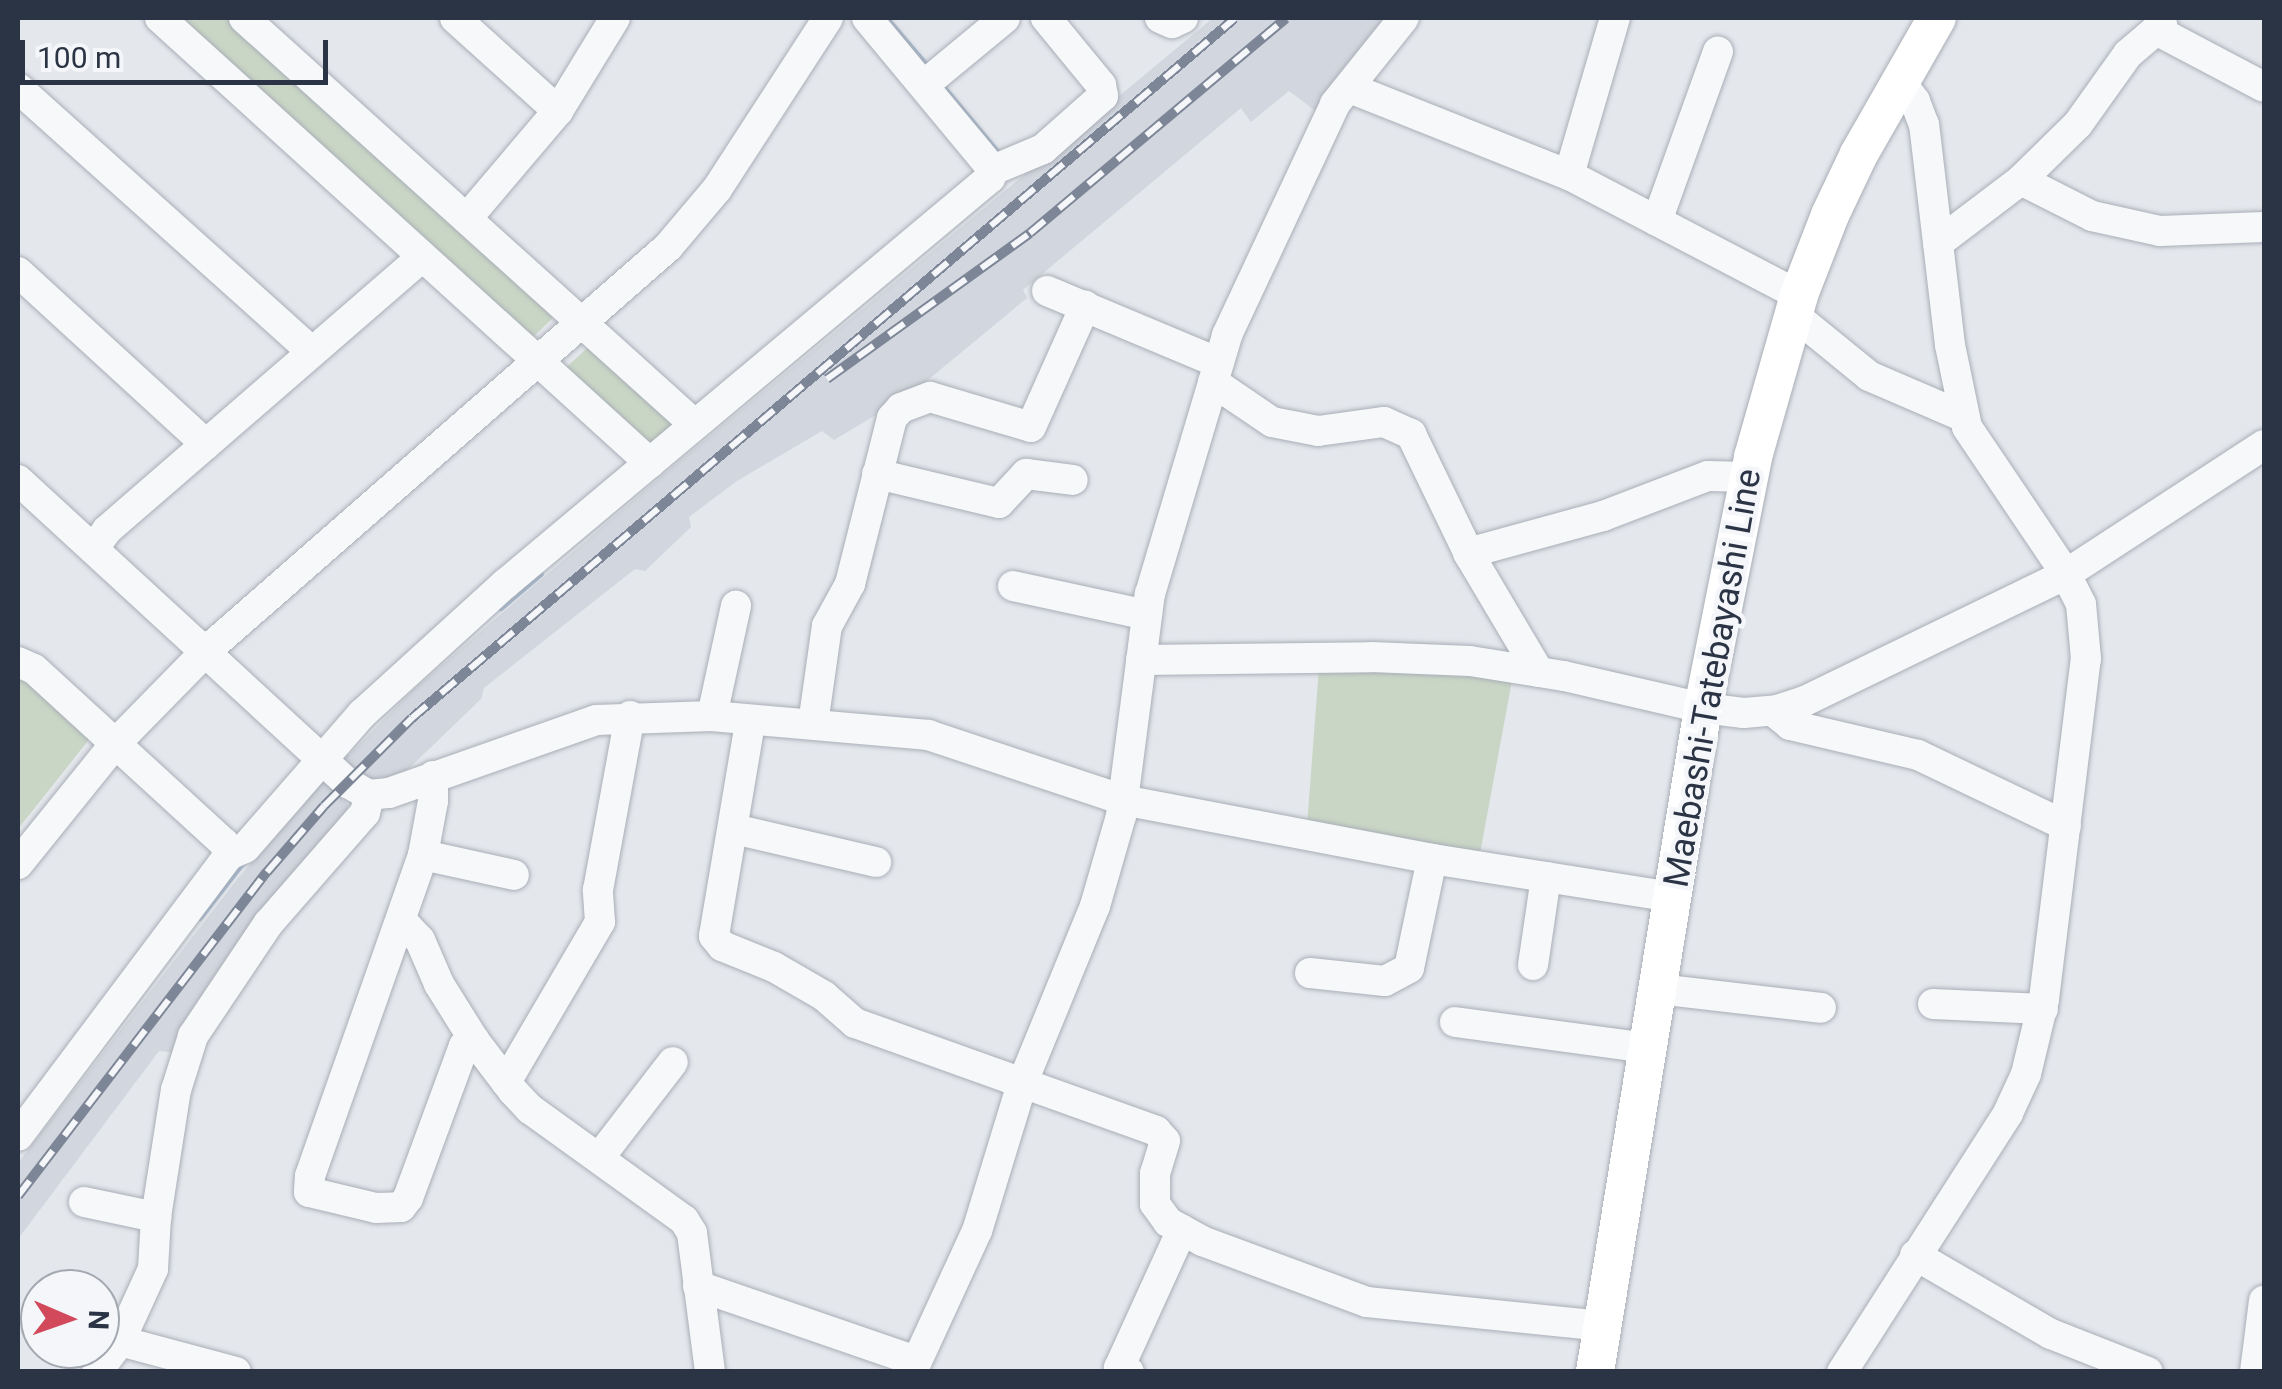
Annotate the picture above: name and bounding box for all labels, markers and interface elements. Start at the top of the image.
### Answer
scale bar [25,20,332,82]
text: 100 m [37,40,121,75]
street label: Maebashi-Tatebayashi Line [1656,466,1770,890]
north arrow [20,1269,120,1369]
text: N [82,1310,115,1330]

